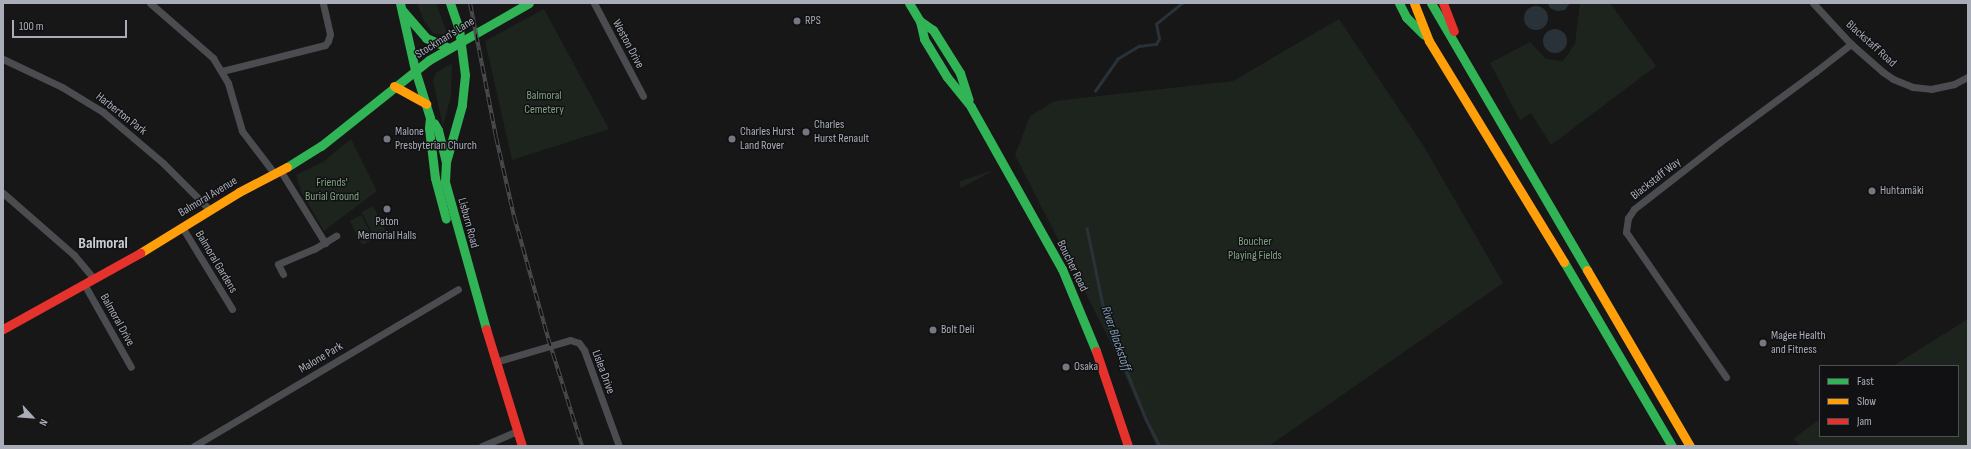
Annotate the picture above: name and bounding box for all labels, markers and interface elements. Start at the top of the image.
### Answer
scale bar [14,12,129,38]
street label: Stockman's Lane [413,14,477,62]
place label: RPS [805,14,821,28]
marker: RPS [792,16,802,26]
street label: Weston Drive [609,17,647,71]
street label: Blackstaff Road [1843,18,1899,70]
text: 100 m [19,19,44,34]
park label: Balmoral Cemetery [524,89,564,117]
street label: Harberton Park [93,90,149,138]
place label: Charles Hurst Renault [814,118,869,146]
place label: Malone Presbyterian Church [395,125,477,153]
place label: Charles Hurst Land Rover [740,125,795,153]
marker: Charles Hurst Renault [801,127,811,137]
marker: Malone Presbyterian Church [382,134,392,144]
marker: Charles Hurst Land Rover [727,134,737,144]
street label: Blackstaff Way [1628,155,1684,203]
street label: Balmoral Avenue [176,174,240,220]
park label: Friends' Burial Ground [305,176,359,204]
place label: Huhtamäki [1880,184,1924,198]
marker: Huhtamäki [1867,186,1877,196]
street label: Lisburn Road [454,196,482,250]
marker: Paton Memorial Halls [382,204,392,214]
place label: Paton Memorial Halls [358,215,416,243]
street label: Balmoral Gardens [192,228,240,296]
district label: Balmoral [78,234,128,254]
park label: Boucher Playing Fields [1228,235,1282,263]
street label: Boucher Road [1053,238,1091,294]
street label: Balmoral Drive [97,291,137,349]
water label: River Blackstaff [1098,304,1134,374]
place label: Bolt Deli [941,323,975,337]
marker: Bolt Deli [928,325,938,335]
place label: Magee Health and Fitness [1771,329,1826,357]
marker: Magee Health and Fitness [1758,338,1768,348]
street label: Malone Park [297,339,345,377]
street label: Lislea Drive [588,348,618,396]
place label: Osaka [1074,360,1098,374]
marker: Osaka [1061,362,1071,372]
legend [1819,365,1959,437]
text: Fast [1857,374,1874,389]
text: Slow [1857,394,1876,409]
north arrow [12,397,52,437]
text: Jam [1857,414,1872,429]
text: N [36,417,50,428]

